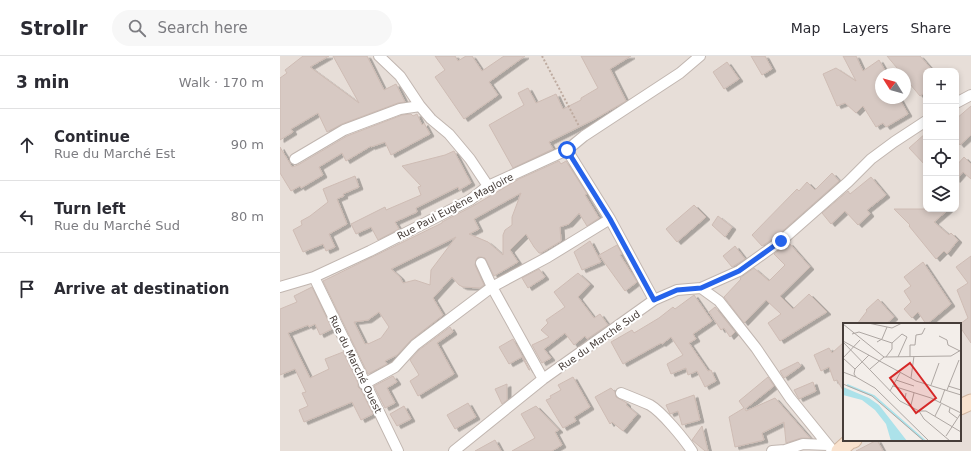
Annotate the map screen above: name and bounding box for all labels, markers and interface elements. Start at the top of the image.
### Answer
search box [112,10,392,46]
text: Strollr [20,17,88,39]
icon: search [126,17,148,39]
text: Search here [158,19,248,37]
text: Map [791,20,820,36]
text: Layers [842,20,889,36]
text: Share [911,20,951,36]
north arrow [875,68,911,104]
map controls [923,68,959,212]
button: + [923,68,959,104]
text: 3 min [16,72,69,92]
text: Walk · 170 m [179,75,264,90]
button: − [923,104,959,140]
text: Continue [54,128,130,146]
icon: ahead [16,134,38,156]
text: 90 m [231,137,264,152]
button: locate [923,140,959,176]
route start [558,141,576,159]
text: Rue du Marché Est [54,146,175,161]
street label: Rue Paul Eugène Magloire [395,171,515,242]
button: layers [923,176,959,212]
text: Turn left [54,200,126,218]
icon: left [16,206,38,228]
text: 80 m [231,209,264,224]
text: Rue du Marché Sud [54,218,180,233]
route end [772,232,790,250]
icon: arrive [16,278,38,300]
text: Arrive at destination [54,280,229,298]
street label: Rue du Marché Sud [556,308,642,373]
street label: Rue du Marché Ouest [327,314,384,415]
inset map [843,323,961,441]

